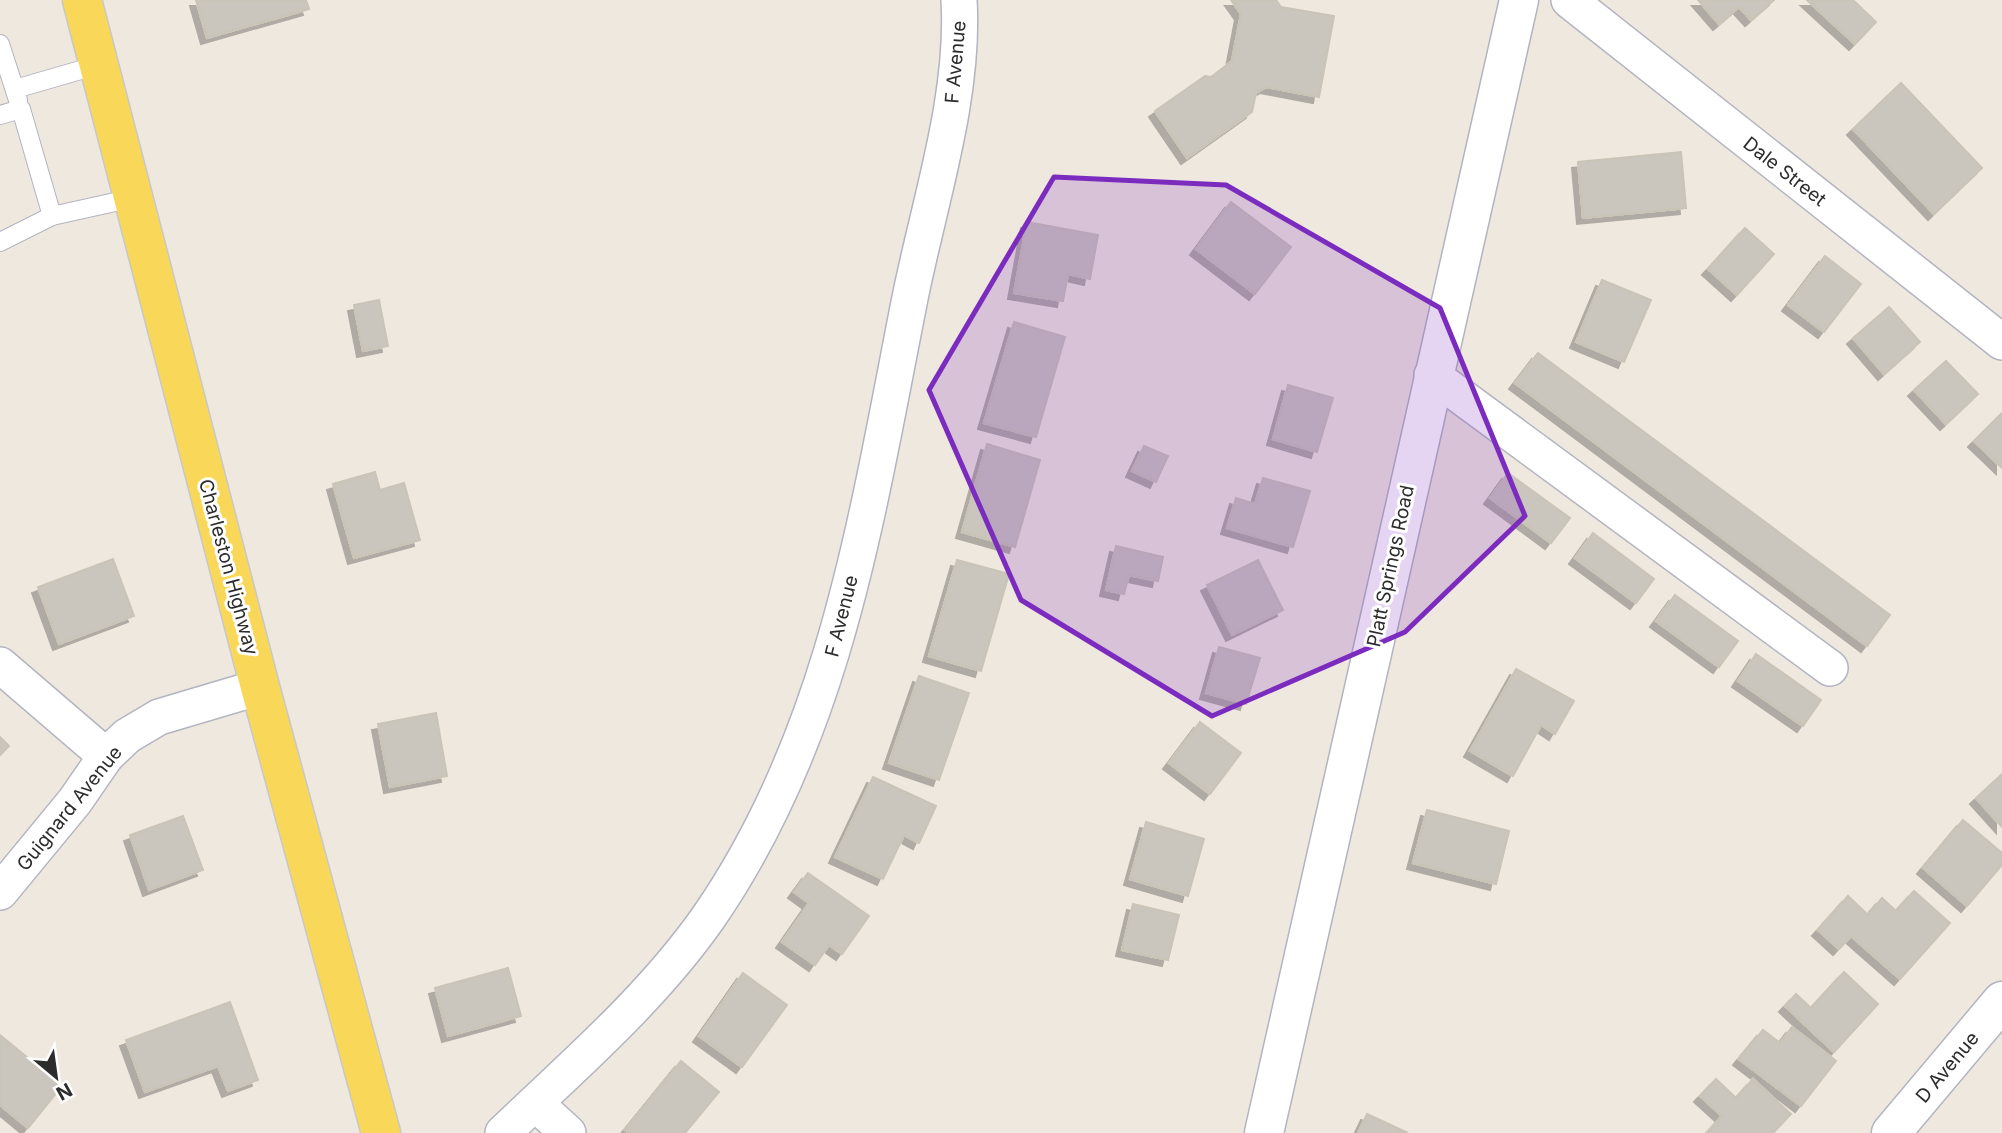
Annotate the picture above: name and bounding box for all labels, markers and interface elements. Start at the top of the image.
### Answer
street label: F Avenue [940,20,971,105]
street label: Dale Street [1739,132,1831,211]
street label: Charleston Highway [194,477,263,658]
street label: Platt Springs Road [1362,483,1419,649]
street label: F Avenue [820,573,863,659]
street label: Guignard Avenue [12,741,127,875]
street label: D Avenue [1911,1027,1984,1108]
north arrow [21,1042,91,1112]
text: N [52,1078,76,1105]

